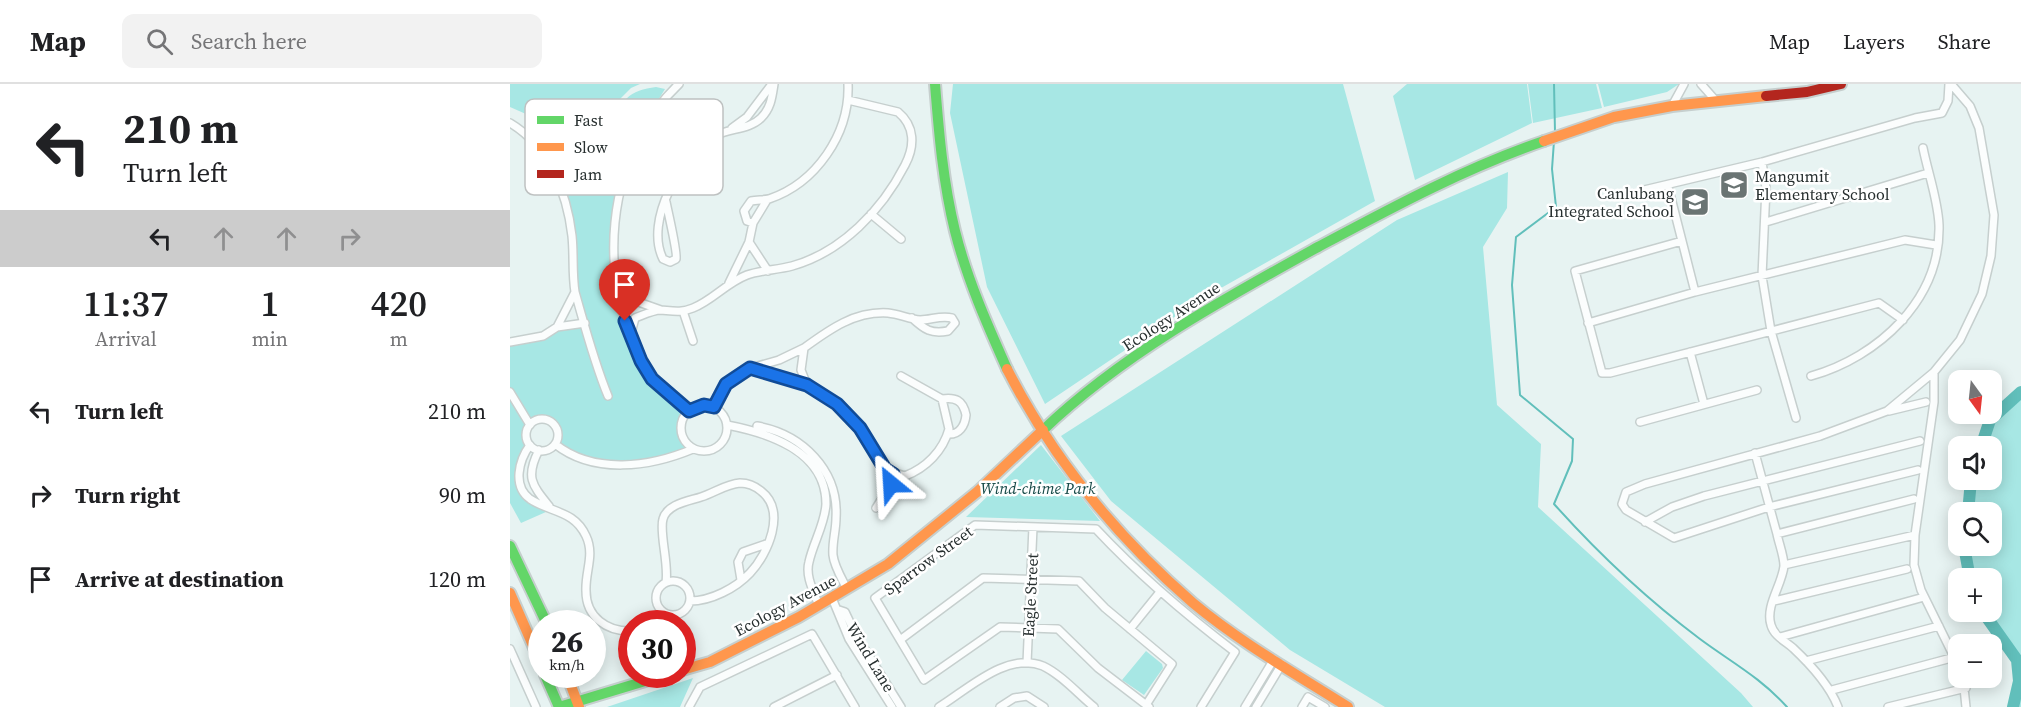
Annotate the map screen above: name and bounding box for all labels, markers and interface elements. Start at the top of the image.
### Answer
search box [122,14,542,68]
text: Map [30,22,86,60]
icon: search [143,25,176,58]
text: Search here [191,26,307,56]
text: Map [1769,27,1810,56]
text: Layers [1843,27,1905,56]
text: Share [1938,27,1991,56]
text: 210 m [123,99,238,157]
legend [525,99,723,195]
icon: left [24,108,102,186]
text: Fast [574,109,604,131]
text: Slow [574,136,609,158]
text: Turn left [123,154,227,191]
text: Jam [573,163,602,185]
place label: Mangumit Elementary School [1755,165,1890,205]
school or university icon: Mangumit Elementary School [1718,169,1750,201]
place label: Canlubang Integrated School [1548,182,1674,222]
school or university icon: Canlubang Integrated School [1679,186,1711,218]
icon: left [144,222,177,255]
icon: ahead [207,222,240,255]
icon: ahead [270,222,303,255]
icon: right [333,222,366,255]
pin [599,259,650,321]
icon: arrive [608,268,641,301]
street label: Ecology Avenue [1118,276,1224,356]
text: 11:37 [83,279,169,328]
text: 1 [260,279,279,328]
text: 420 [371,279,427,328]
text: Arrival [95,325,157,353]
text: min [252,325,288,353]
text: m [390,325,408,353]
north arrow [1948,370,2002,424]
map controls [1948,370,2002,688]
icon: left [24,395,57,428]
text: Turn left [75,396,163,426]
text: 210 m [428,396,486,426]
button: sound [1948,436,2002,490]
position arrow [859,452,923,516]
park label: Wind-chime Park [981,477,1096,499]
icon: right [24,479,57,512]
text: Turn right [75,480,180,510]
text: 90 m [439,480,486,510]
button: search [1948,502,2002,556]
street label: Sparrow Street [879,520,978,600]
street label: Eagle Street [1017,552,1043,637]
icon: arrive [24,563,57,596]
text: Arrive at destination [75,564,284,594]
text: 120 m [428,564,486,594]
button: + [1948,568,2002,622]
street label: Ecology Avenue [730,569,840,641]
speed limit sign: 30 [618,610,696,688]
street label: Wind Lane [842,618,900,696]
text: 26 [551,621,583,662]
button: − [1948,634,2002,688]
text: km/h [549,654,585,675]

